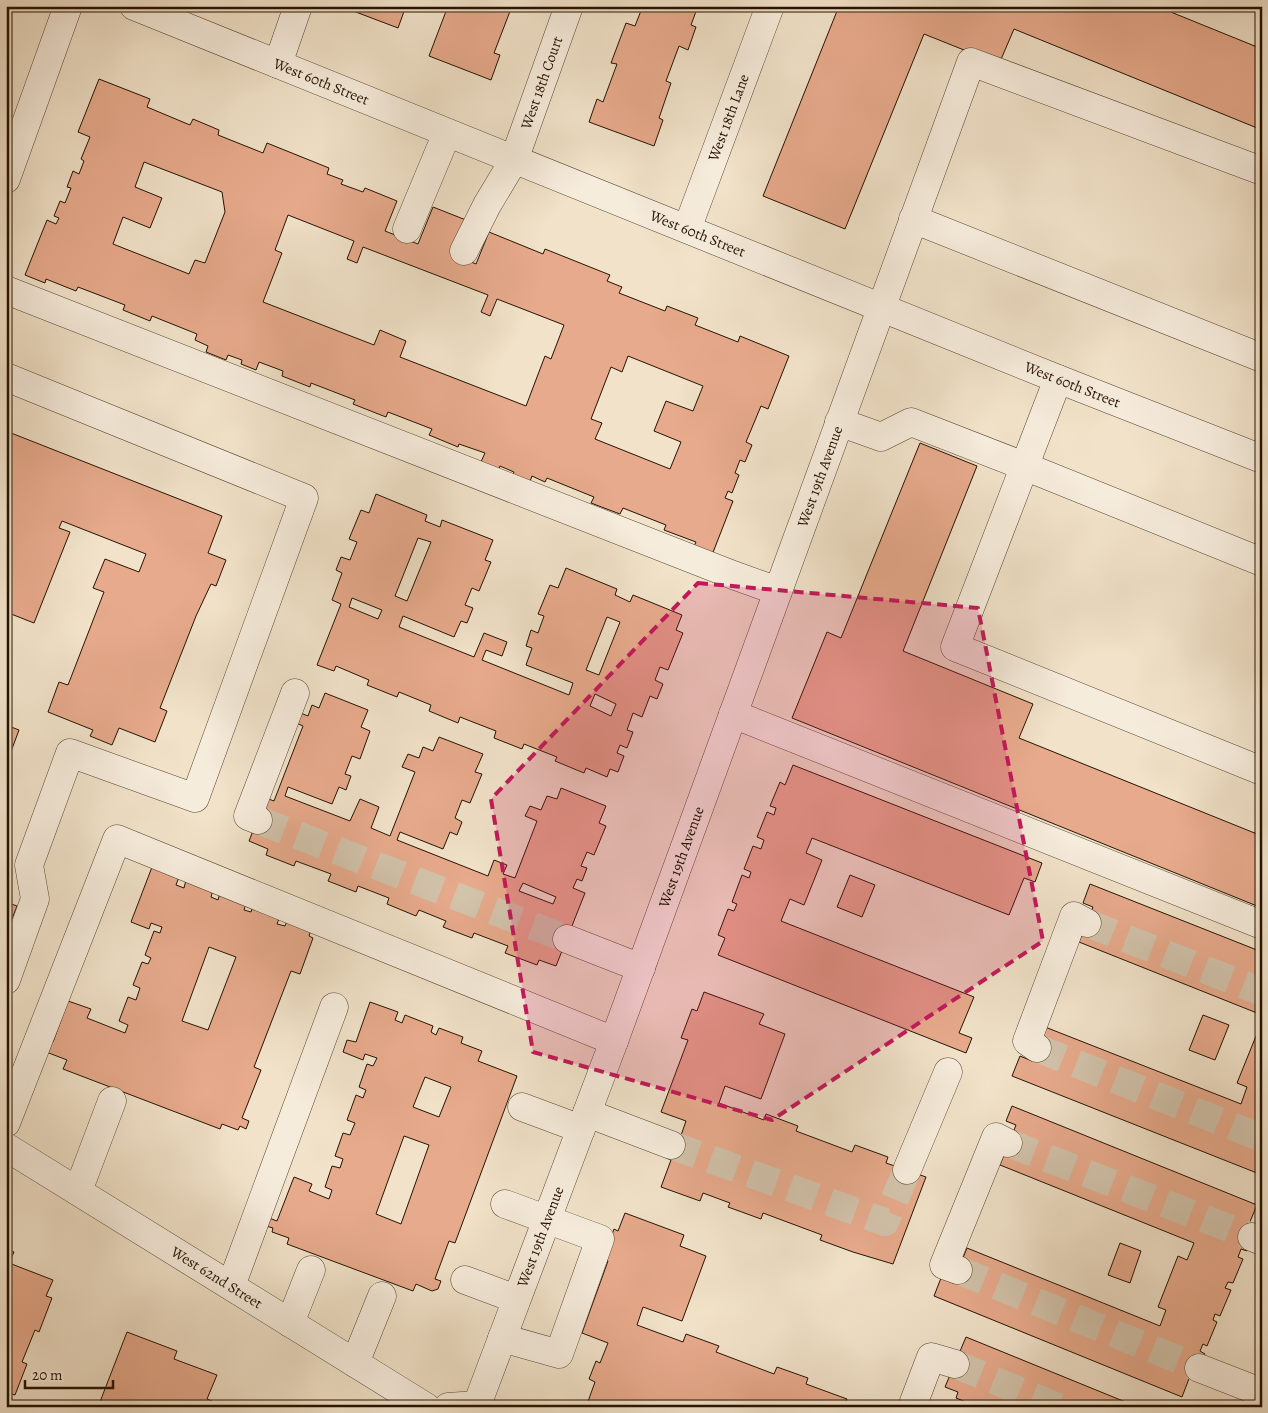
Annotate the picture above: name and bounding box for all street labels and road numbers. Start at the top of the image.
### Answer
street label: West 18th Court [515,33,567,133]
street label: West 60th Street [270,53,372,110]
street label: West 18th Lane [703,71,754,165]
street label: West 60th Street [646,205,749,262]
street label: West 60th Street [1021,356,1123,413]
street label: West 19th Avenue [792,423,848,531]
street label: West 19th Avenue [653,803,709,911]
street label: West 19th Avenue [512,1183,569,1291]
street label: West 62nd Street [167,1241,266,1313]

